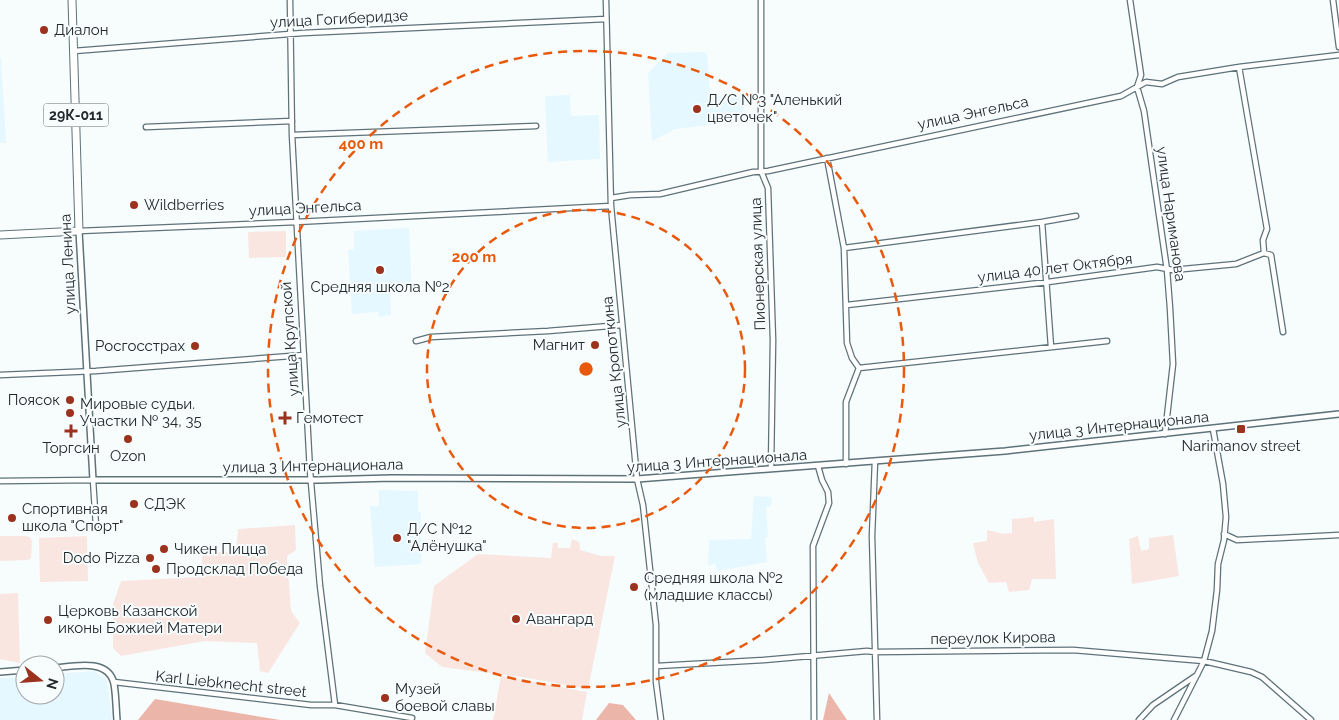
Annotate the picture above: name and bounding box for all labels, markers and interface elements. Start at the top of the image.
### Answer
street label: улица Гогиберидзе [269,6,409,32]
place label: Диалон [54,21,109,39]
marker: Диалон [38,24,50,36]
place label: Д/С №3 "Аленький цветочек" [707,91,842,126]
street label: улица Энгельса [916,92,1030,134]
marker: Д/С №3 "Аленький цветочек" [691,103,703,115]
road number: 29К-011 [44,104,108,126]
text: 400 m [339,135,383,153]
street label: улица Нариманова [1153,145,1189,283]
place label: Wildberries [144,196,224,214]
street label: улица Энгельса [248,196,362,220]
street label: Пионерская улица [747,197,769,331]
marker: Wildberries [128,199,140,211]
street label: улица Ленина [56,213,80,315]
text: 200 m [452,248,496,266]
street label: улица 40 лет Октября [977,250,1133,286]
marker: Средняя школа №2 [374,264,386,276]
place label: Средняя школа №2 [311,278,450,296]
street label: улица Крупской [277,281,303,397]
street label: улица Кропоткина [598,295,630,429]
place label: Магнит [533,336,585,354]
place label: Росгосстрах [95,337,185,355]
marker: Магнит [589,339,601,351]
marker: Росгосстрах [189,340,201,352]
centre of rings [577,360,595,378]
place label: Поясок [8,391,60,409]
marker: Поясок [64,394,76,406]
place label: Мировые судьи. Участки № 34, 35 [80,395,202,430]
marker: Мировые судьи. Участки № 34, 35 [64,407,76,419]
street label: улица 3 Интернационала [1028,408,1210,444]
place label: Гемотест [296,409,363,427]
marker: Гемотест [278,411,292,425]
marker: Narimanov street [1235,423,1247,435]
marker: Торгсин [65,425,77,437]
marker: Ozon [122,433,134,445]
place label: Narimanov street [1182,437,1300,455]
place label: Торгсин [42,439,100,457]
street label: улица 3 Интернационала [626,446,808,476]
place label: Ozon [110,447,146,465]
street label: улица 3 Интернационала [223,455,403,477]
place label: СДЭК [144,495,186,513]
marker: СДЭК [128,498,140,510]
place label: Спортивная школа "Спорт" [22,500,123,535]
marker: Спортивная школа "Спорт" [6,512,18,524]
place label: Д/С №12 "Алёнушка" [407,520,487,555]
marker: Д/С №12 "Алёнушка" [391,532,403,544]
place label: Чикен Пицца [174,540,267,558]
marker: Чикен Пицца [158,543,170,555]
place label: Dodo Pizza [63,549,140,567]
marker: Dodo Pizza [144,552,156,564]
place label: Продсклад Победа [166,560,303,578]
marker: Продсклад Победа [150,563,162,575]
place label: Средняя школа №2 (младшие классы) [644,569,783,604]
marker: Средняя школа №2 (младшие классы) [628,581,640,593]
place label: Церковь Казанской иконы Божией Матери [58,602,222,637]
place label: Авангард [526,610,594,628]
marker: Авангард [510,613,522,625]
marker: Церковь Казанской иконы Божией Матери [42,614,54,626]
street label: переулок Кирова [930,628,1056,648]
north arrow [15,655,65,705]
street label: Karl Liebknecht street [155,667,307,701]
text: N [43,676,62,691]
place label: Музей боевой славы [395,680,495,715]
marker: Музей боевой славы [379,692,391,704]

